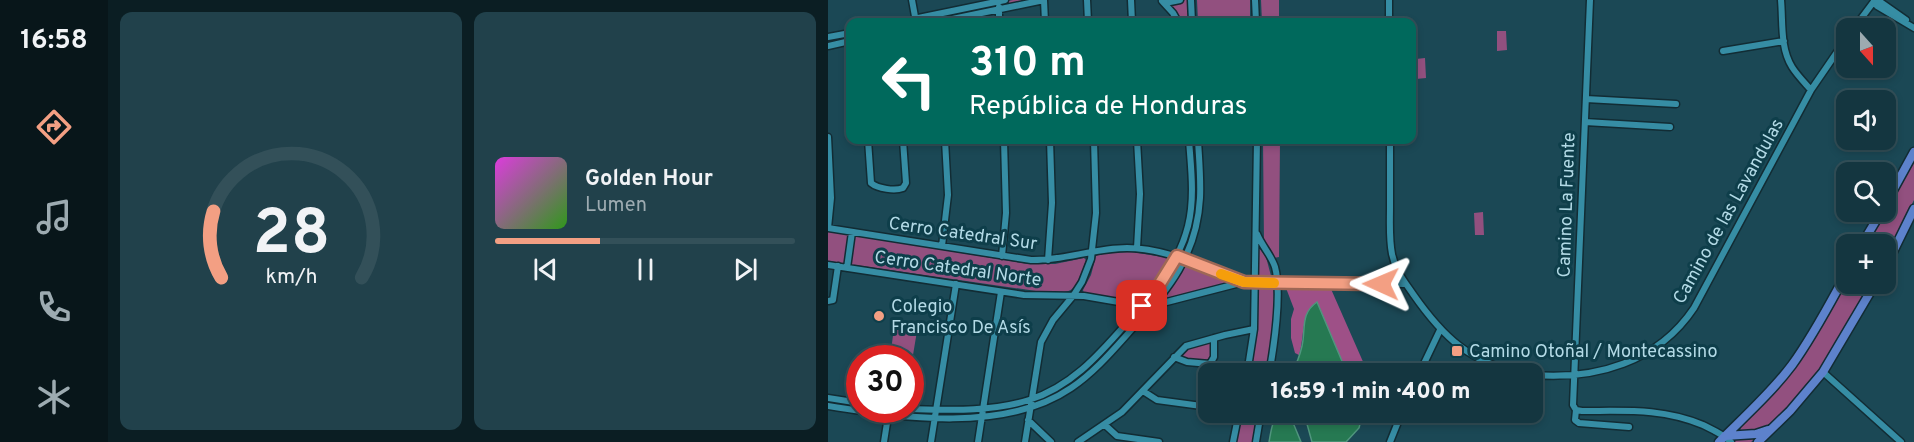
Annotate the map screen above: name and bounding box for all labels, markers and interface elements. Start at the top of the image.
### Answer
north arrow [1836,18,1896,78]
map controls [1836,18,1896,294]
text: 16:58 [20,24,88,58]
text: 310 m [969,38,1086,91]
icon: left [870,42,948,120]
text: República de Honduras [969,90,1247,124]
button: sound [1836,90,1896,150]
icon: directions [33,106,75,148]
street label: Camino de las Lavandulas [1669,115,1790,308]
street label: Camino La Fuente [1553,132,1582,278]
button: search [1836,162,1896,222]
text: Golden Hour [585,166,713,193]
text: Lumen [585,193,647,219]
icon: music [33,196,75,238]
text: 28 [252,197,330,276]
street label: Cerro Catedral Sur [887,213,1039,256]
button: + [1836,234,1896,294]
street label: Cerro Catedral Norte [873,246,1043,293]
position arrow [1349,252,1413,316]
icon: previous [529,253,562,286]
icon: pause [629,253,662,286]
icon: next [729,253,762,286]
text: km/h [265,264,317,291]
pin [1116,280,1167,331]
icon: phone [33,286,75,328]
icon: arrive [1125,289,1158,322]
place label: Colegio Francisco De Asís [891,296,1031,340]
marker: Colegio Francisco De Asís [872,309,886,323]
place label: Camino Otoñal / Montecassino [1469,341,1718,364]
marker: Camino Otoñal / Montecassino [1450,344,1464,358]
speed limit sign: 30 [846,345,924,423]
icon: climate [33,376,75,418]
text: 16:59 · 1 min · 400 m [1270,379,1471,406]

